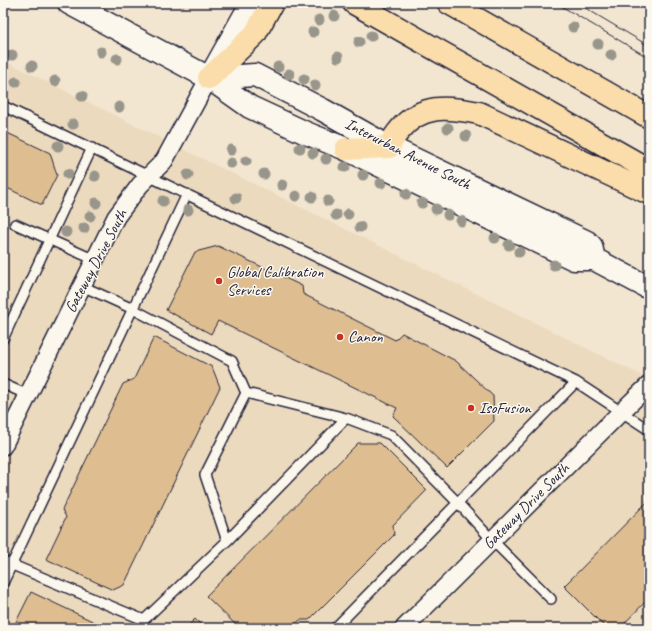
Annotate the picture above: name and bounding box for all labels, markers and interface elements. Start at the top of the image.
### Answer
street label: Interurban Avenue South [342,114,475,195]
street label: Gateway Drive South [60,205,132,316]
place label: Global Calibration Services [227,262,324,300]
marker: Global Calibration Services [214,276,224,286]
place label: Canon [348,327,383,347]
marker: Canon [335,332,345,342]
place label: IsoFusion [479,398,532,418]
marker: IsoFusion [466,403,476,413]
street label: Gateway Drive South [479,457,575,553]

